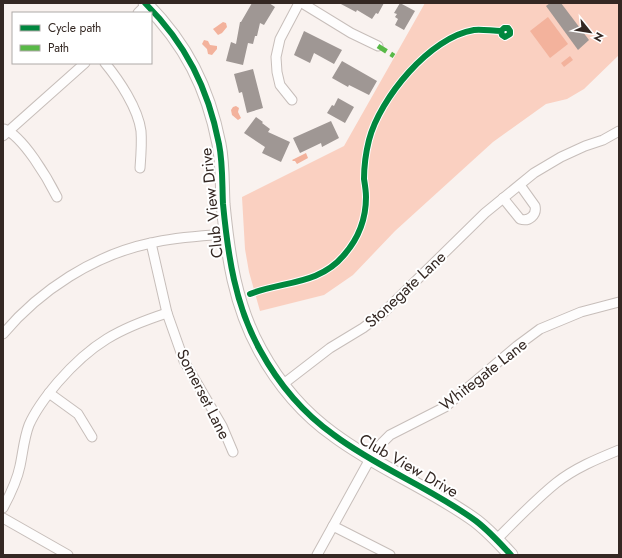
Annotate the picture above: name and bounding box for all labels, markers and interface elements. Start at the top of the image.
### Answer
legend [12,12,152,64]
north arrow [570,12,610,52]
text: Cycle path [48,19,101,37]
text: N [590,29,608,45]
text: Path [48,39,69,57]
street label: Club View Drive [194,147,229,259]
street label: Stonegate Lane [360,246,451,333]
street label: Whitegate Lane [435,333,532,416]
street label: Somerset Lane [171,345,236,443]
street label: Club View Drive [355,428,463,503]

